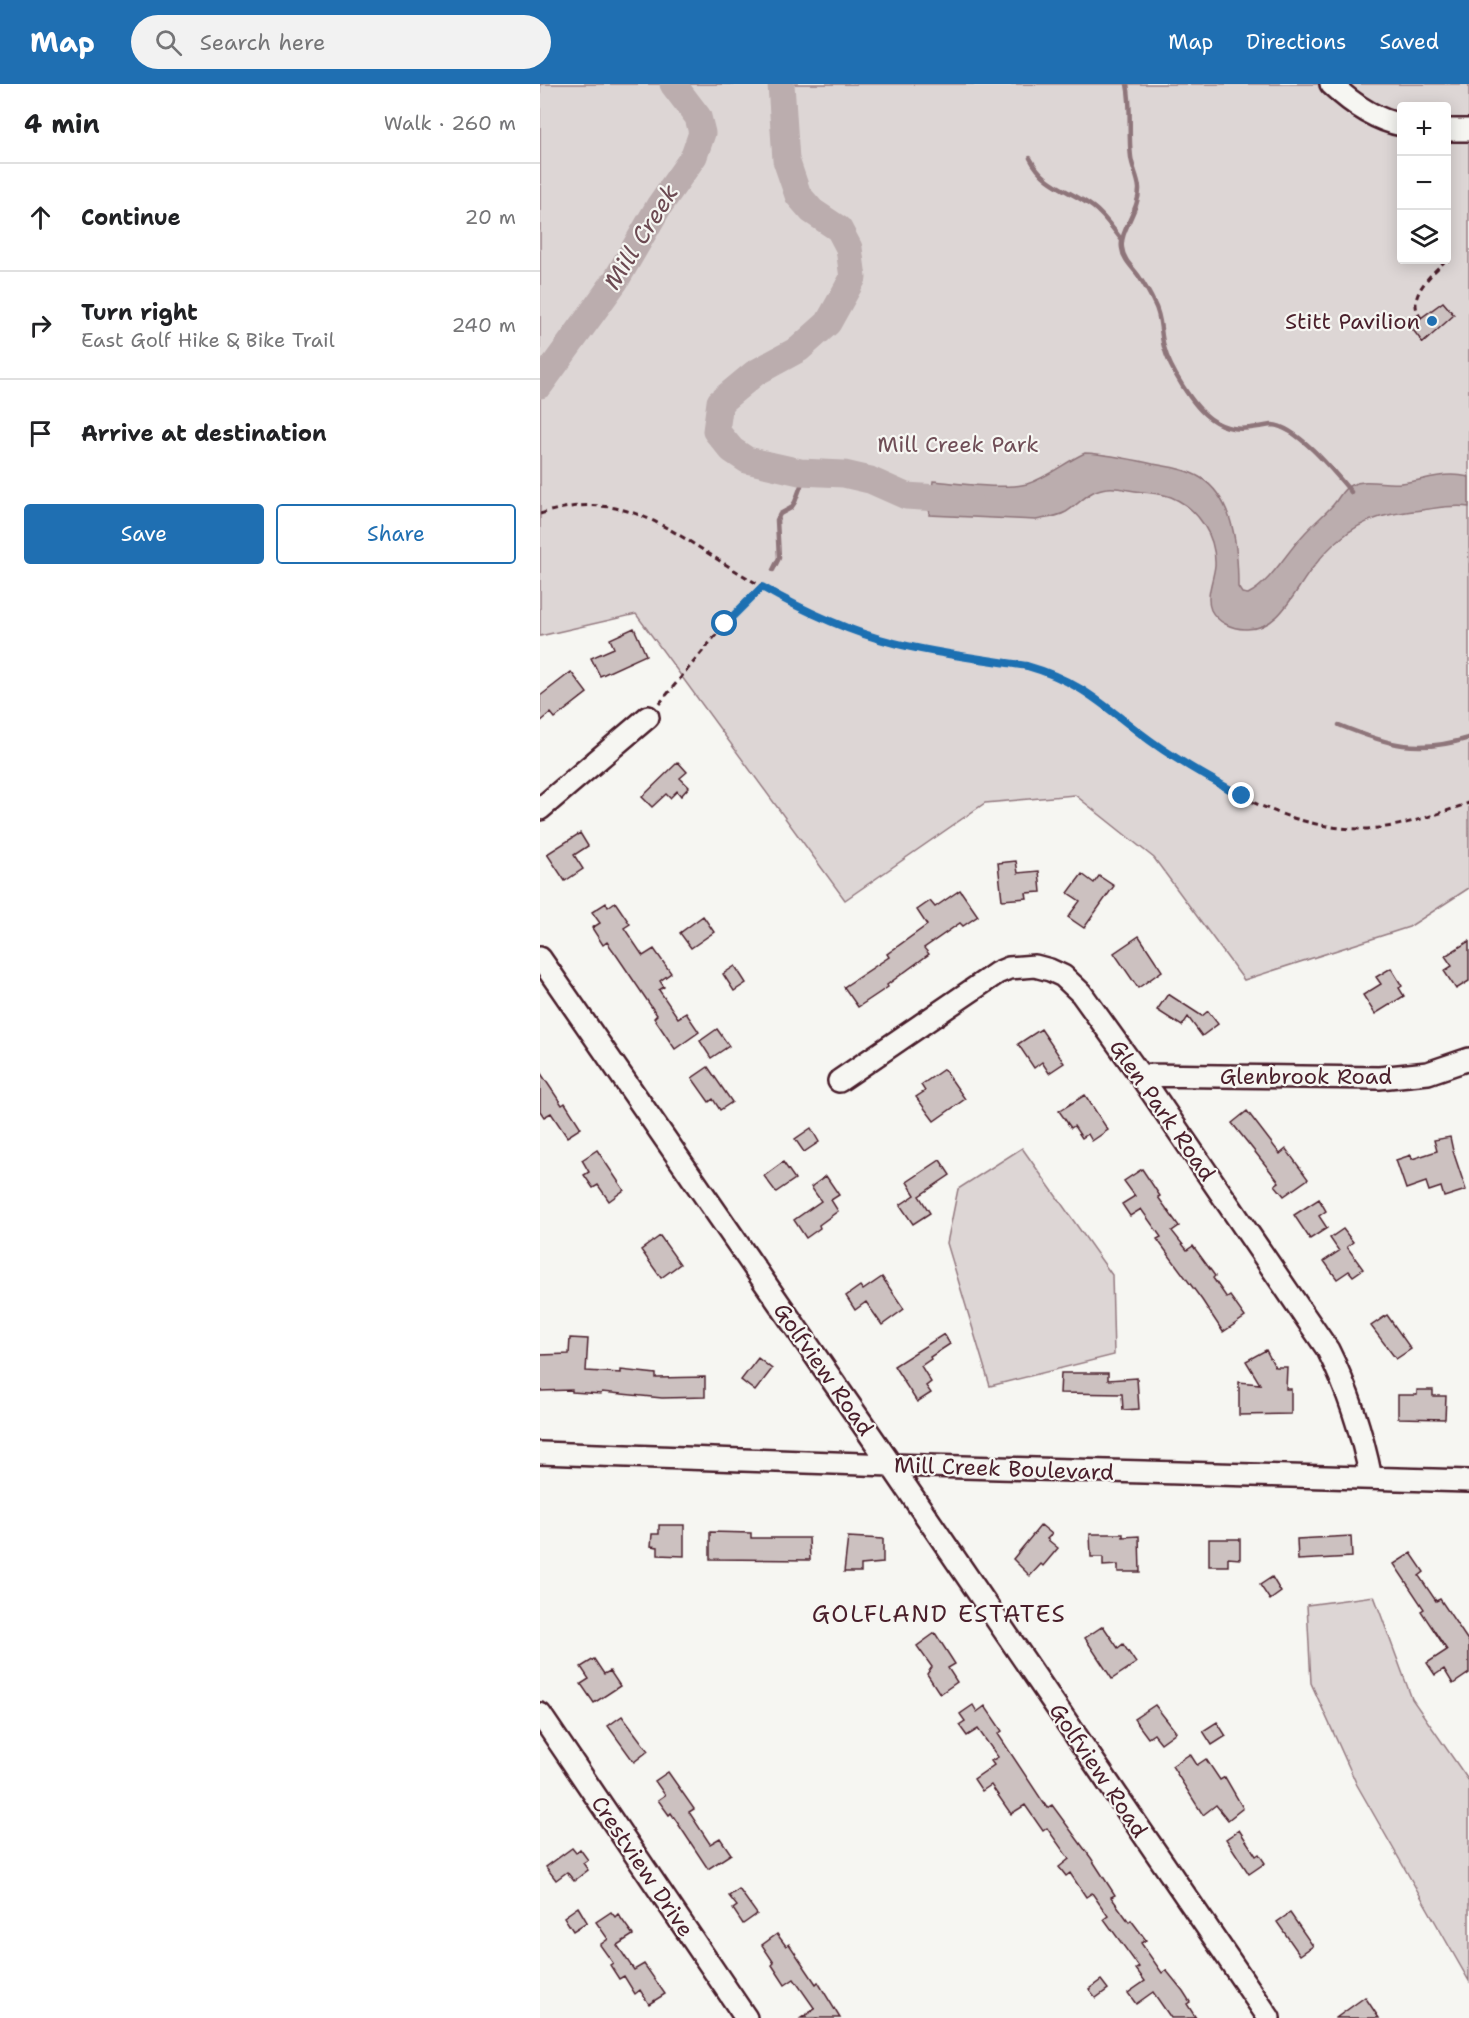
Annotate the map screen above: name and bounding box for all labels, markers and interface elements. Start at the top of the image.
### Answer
search box [131,15,551,69]
text: Map [30,23,95,61]
icon: search [152,26,185,59]
text: Search here [200,28,325,57]
text: Map [1168,28,1213,56]
text: Directions [1246,28,1346,56]
text: Saved [1379,28,1439,56]
map controls [1397,102,1451,264]
button: + [1397,102,1451,156]
text: 4 min [24,106,100,141]
text: Walk · 260 m [384,110,516,136]
button: − [1397,156,1451,210]
water label: Mill Creek [596,178,686,296]
icon: ahead [24,201,57,234]
text: Continue [81,203,181,232]
text: 20 m [465,204,516,230]
button: layers [1397,210,1451,264]
text: Turn right [81,298,198,327]
place label: Stitt Pavilion [1285,307,1420,336]
icon: right [24,309,57,342]
text: 240 m [451,312,516,338]
marker: Stitt Pavilion [1425,314,1439,328]
text: East Golf Hike & Bike Trail [81,327,335,353]
icon: arrive [24,417,57,450]
text: Arrive at destination [81,419,327,448]
park label: Mill Creek Park [877,430,1039,459]
button: Save [24,504,264,564]
button: Share [276,504,516,564]
route start [711,610,737,636]
route end [1228,782,1254,808]
street label: Glen Park Road [1103,1034,1222,1187]
street label: Glenbrook Road [1220,1062,1392,1091]
street label: Golfview Road [767,1297,880,1442]
street label: Mill Creek Boulevard [893,1450,1115,1487]
district label: GOLFLAND ESTATES [812,1598,1066,1630]
street label: Golfview Road [1043,1697,1154,1843]
street label: Crestview Drive [585,1790,701,1942]

